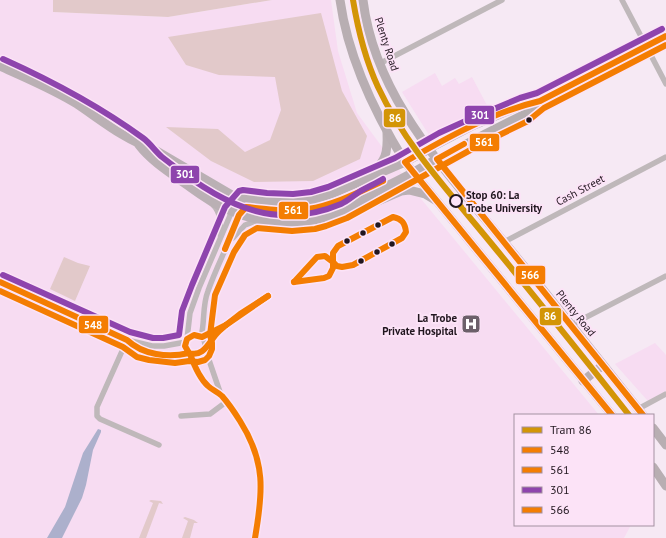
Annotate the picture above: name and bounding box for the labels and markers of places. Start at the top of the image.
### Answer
unlabelled marker [524,115,534,125]
place label: Stop 60: La Trobe University [466,188,543,215]
marker: Stop 60: La Trobe University [449,194,463,208]
unlabelled marker [373,220,383,230]
unlabelled marker [358,228,368,238]
unlabelled marker [342,236,352,246]
unlabelled marker [387,239,397,249]
unlabelled marker [372,247,382,257]
unlabelled marker [356,256,366,266]
place label: La Trobe Private Hospital [382,311,458,338]
hospital icon: La Trobe Private Hospital [460,313,482,335]

